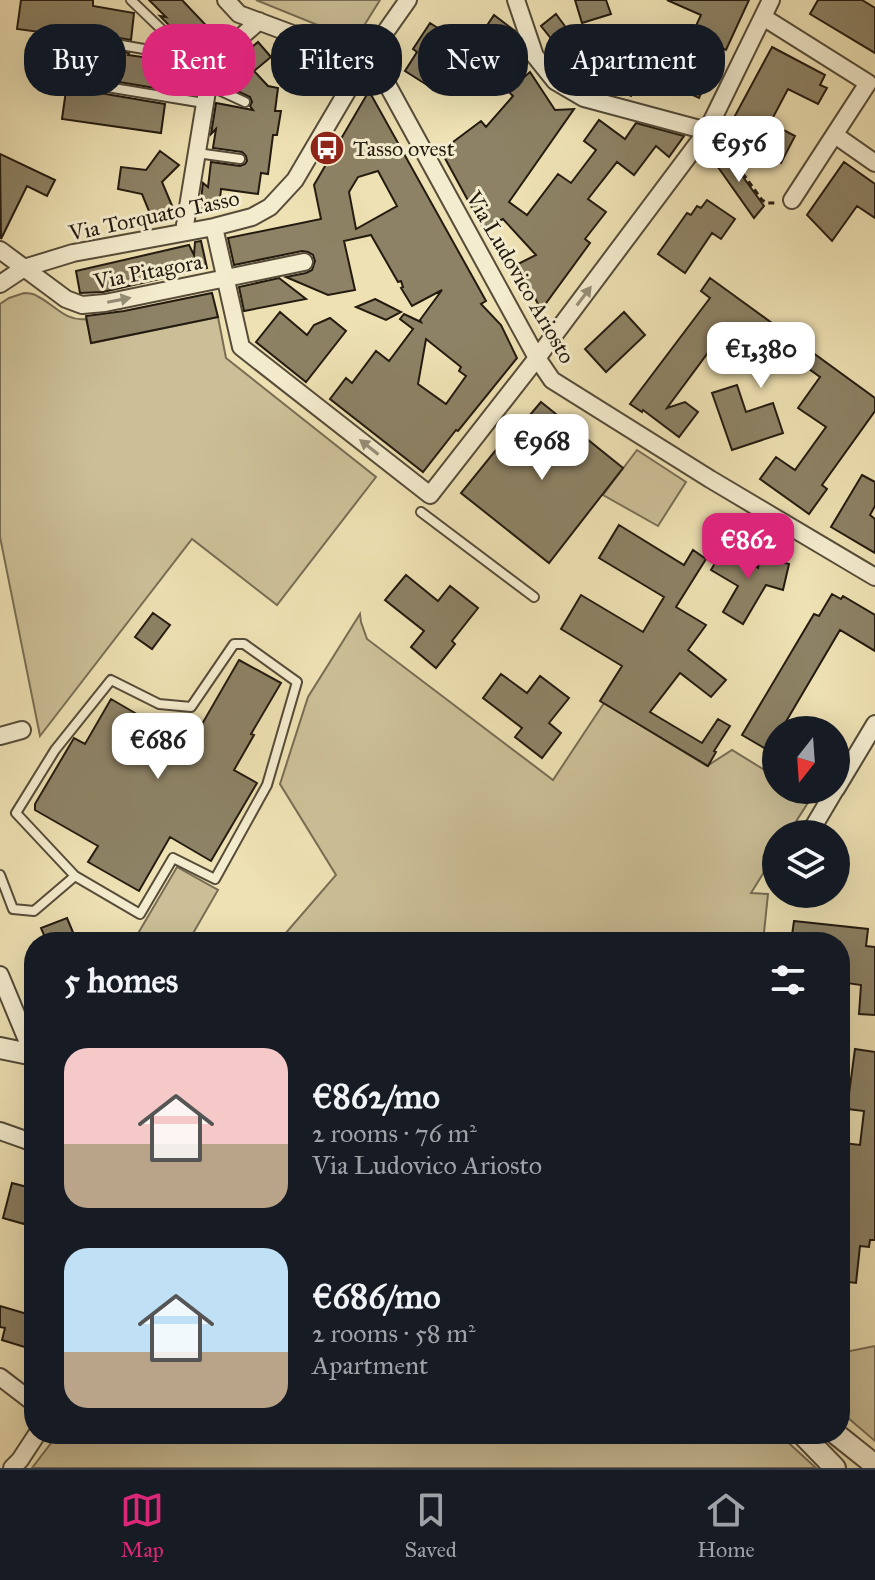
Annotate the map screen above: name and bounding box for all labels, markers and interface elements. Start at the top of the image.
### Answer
chip: Buy [24,24,126,96]
chip: Rent [142,24,255,96]
chip: Filters [271,24,402,96]
chip: New [418,24,528,96]
chip: Apartment [544,24,725,96]
pin: €956 [692,116,786,184]
text: €956 [711,126,767,158]
bus stop icon: Tasso ovest [308,129,346,167]
place label: Tasso ovest [353,135,455,162]
street label: Via Torquato Tasso [65,184,242,247]
street label: Via Ludovico Ariosto [460,185,581,368]
street label: Via Pitagora [91,248,205,295]
one-way arrow [576,285,592,307]
one-way arrow [106,293,131,306]
pin: €1,380 [696,322,826,390]
text: €1,380 [725,332,797,364]
pin: €968 [495,414,589,482]
text: €968 [514,424,570,456]
one-way arrow [358,439,379,455]
pin: €862 [701,513,795,581]
text: €862 [720,523,776,555]
pin: €686 [111,713,205,781]
north arrow [762,716,850,804]
map controls [762,716,850,908]
text: €686 [130,723,186,755]
button: layers [762,820,850,908]
icon: filters [766,958,810,1002]
text: 5 homes [64,960,178,1001]
text: €862/mo [312,1076,440,1117]
icon: home [128,1080,224,1176]
text: 2 rooms · 76 m² [312,1117,477,1149]
text: Via Ludovico Ariosto [312,1149,542,1181]
text: €686/mo [312,1276,441,1317]
icon: home [128,1280,224,1376]
text: 2 rooms · 58 m² [312,1317,476,1349]
text: Apartment [312,1349,428,1381]
tab: Map [120,1488,164,1563]
tab: Saved [405,1488,457,1563]
tab: Home [697,1488,755,1563]

